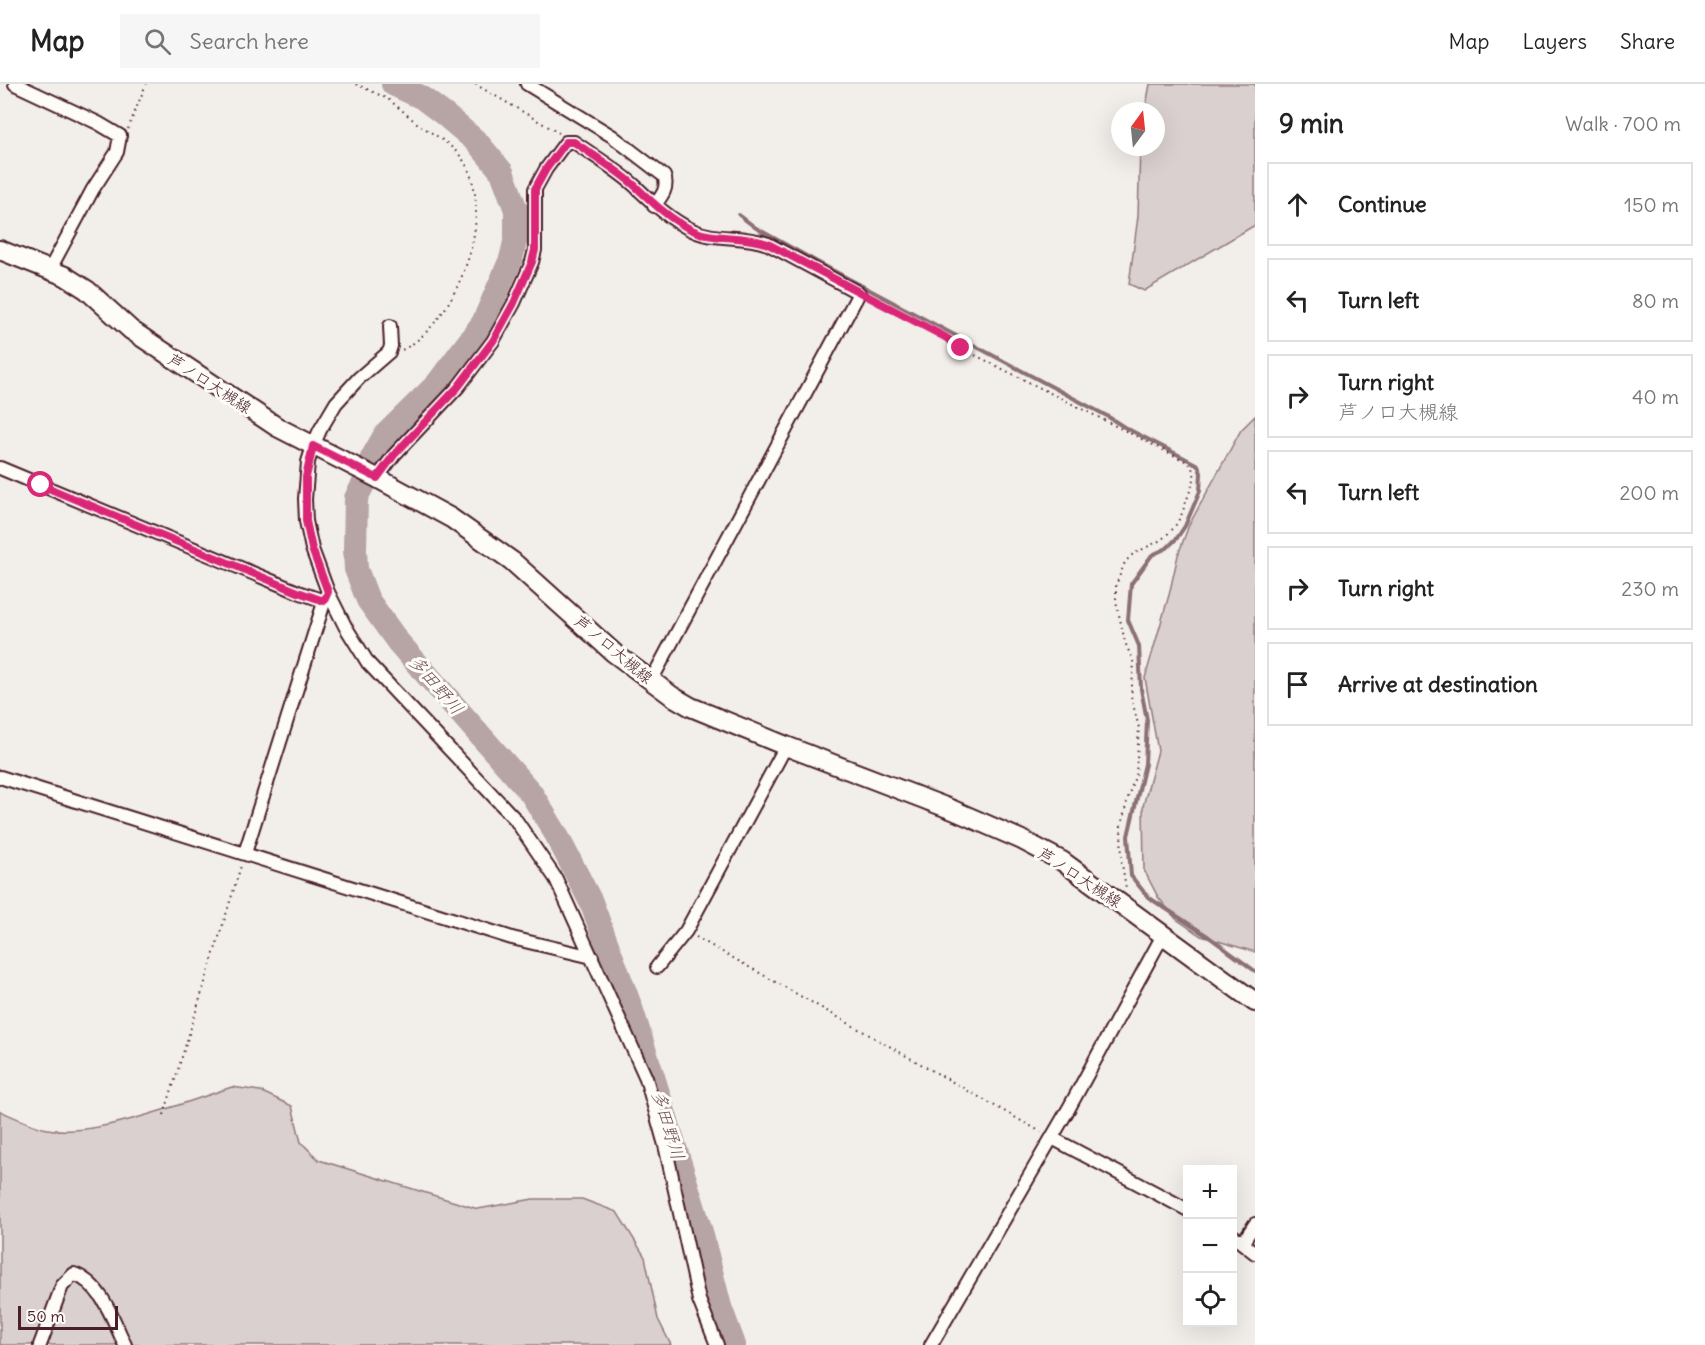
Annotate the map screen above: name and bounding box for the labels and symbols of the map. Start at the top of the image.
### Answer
north arrow [1111,102,1165,156]
route end [947,334,973,360]
street label: 芦ノ口大槻線 [164,348,256,418]
route start [27,471,53,497]
street label: 芦ノ口大槻線 [571,610,657,688]
water label: 多田野川 [404,650,469,719]
street label: 芦ノ口大槻線 [1034,842,1126,912]
water label: 多田野川 [647,1087,690,1163]
scale bar [18,1303,118,1330]

